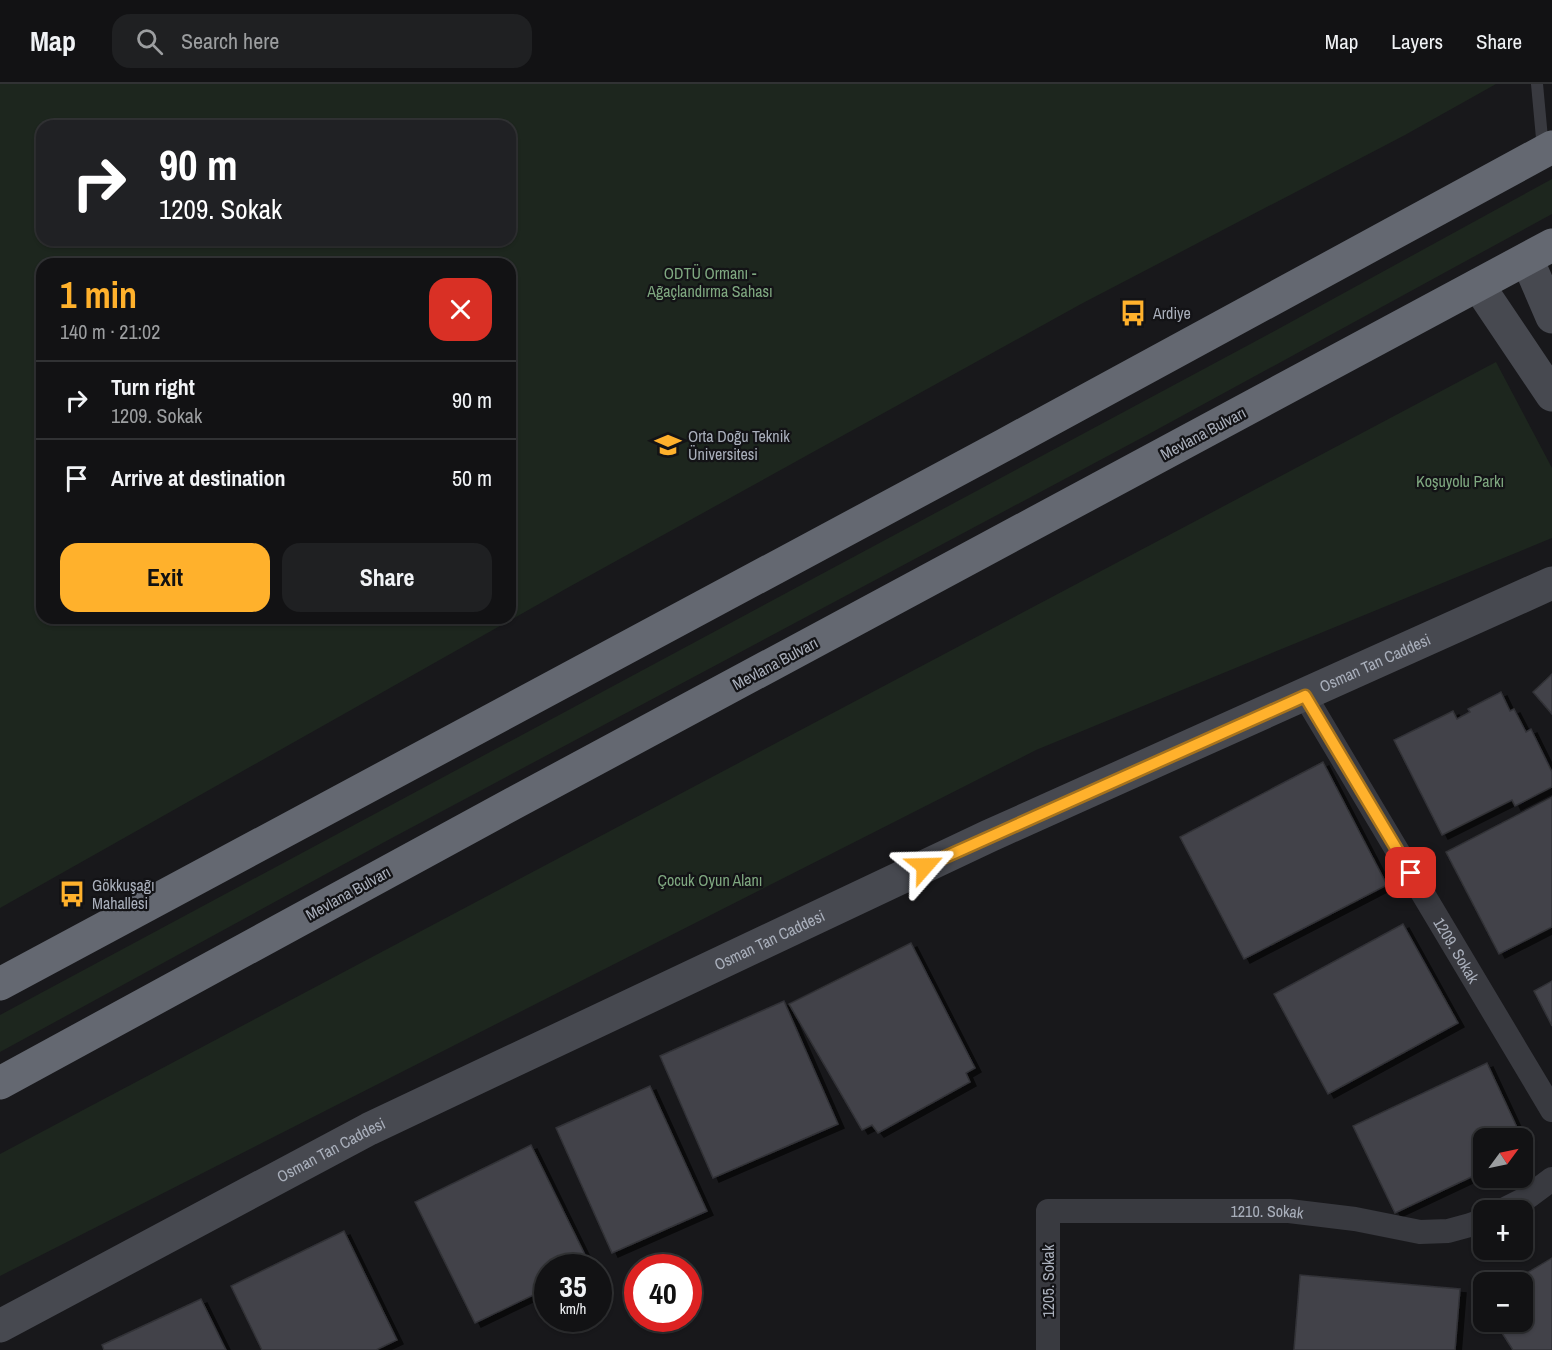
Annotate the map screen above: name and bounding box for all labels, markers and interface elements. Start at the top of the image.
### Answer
search box [112,14,532,68]
text: Map [30,22,76,60]
icon: search [133,25,166,58]
text: Search here [181,26,279,56]
text: Map [1325,27,1358,56]
text: Layers [1391,27,1443,56]
text: Share [1476,27,1522,56]
text: 90 m [159,137,238,193]
icon: right [60,144,138,222]
text: 1209. Sokak [159,191,282,227]
park label: ODTÜ Ormanı - Ağaçlandırma Sahası [646,262,773,302]
text: 1 min [60,271,137,319]
button: close [429,278,492,341]
bus stop icon: Ardiye [1118,298,1148,328]
place label: Ardiye [1152,302,1191,324]
text: 140 m · 21:02 [60,318,160,345]
text: Turn right [111,372,195,402]
icon: right [60,384,93,417]
text: 90 m [452,385,492,415]
street label: Mevlana Bulvarı [1156,401,1250,465]
text: 1209. Sokak [111,402,202,429]
place label: Orta Doğu Teknik Üniversitesi [688,425,790,465]
school or university icon: Orta Doğu Teknik Üniversitesi [653,430,683,460]
icon: arrive [60,462,93,495]
text: Arrive at destination [111,463,285,493]
text: 50 m [452,463,492,493]
park label: Koşuyolu Parkı [1416,470,1504,492]
button: Exit [60,543,270,612]
button: Share [282,543,492,612]
street label: Osman Tan Caddesi [1316,628,1434,697]
street label: Mevlana Bulvarı [728,631,822,695]
position arrow [893,834,957,898]
pin [1385,847,1436,898]
icon: arrive [1394,856,1427,889]
street label: Mevlana Bulvarı [302,861,394,925]
park label: Çocuk Oyun Alanı [657,869,763,891]
place label: Gökkuşağı Mahallesi [92,874,155,914]
bus stop icon: Gökkuşağı Mahallesi [57,879,87,909]
street label: Osman Tan Caddesi [710,904,828,975]
street label: 1209. Sokak [1429,913,1485,988]
street label: Osman Tan Caddesi [273,1112,389,1187]
north arrow [1473,1128,1533,1188]
map controls [1473,1128,1533,1332]
street label: 1210. Sokak [1231,1200,1305,1224]
button: + [1473,1200,1533,1260]
street label: 1205. Sokak [1037,1244,1059,1317]
speed limit sign: 40 [624,1254,702,1332]
text: 35 [559,1266,587,1306]
button: − [1473,1272,1533,1332]
text: km/h [560,1298,586,1319]

